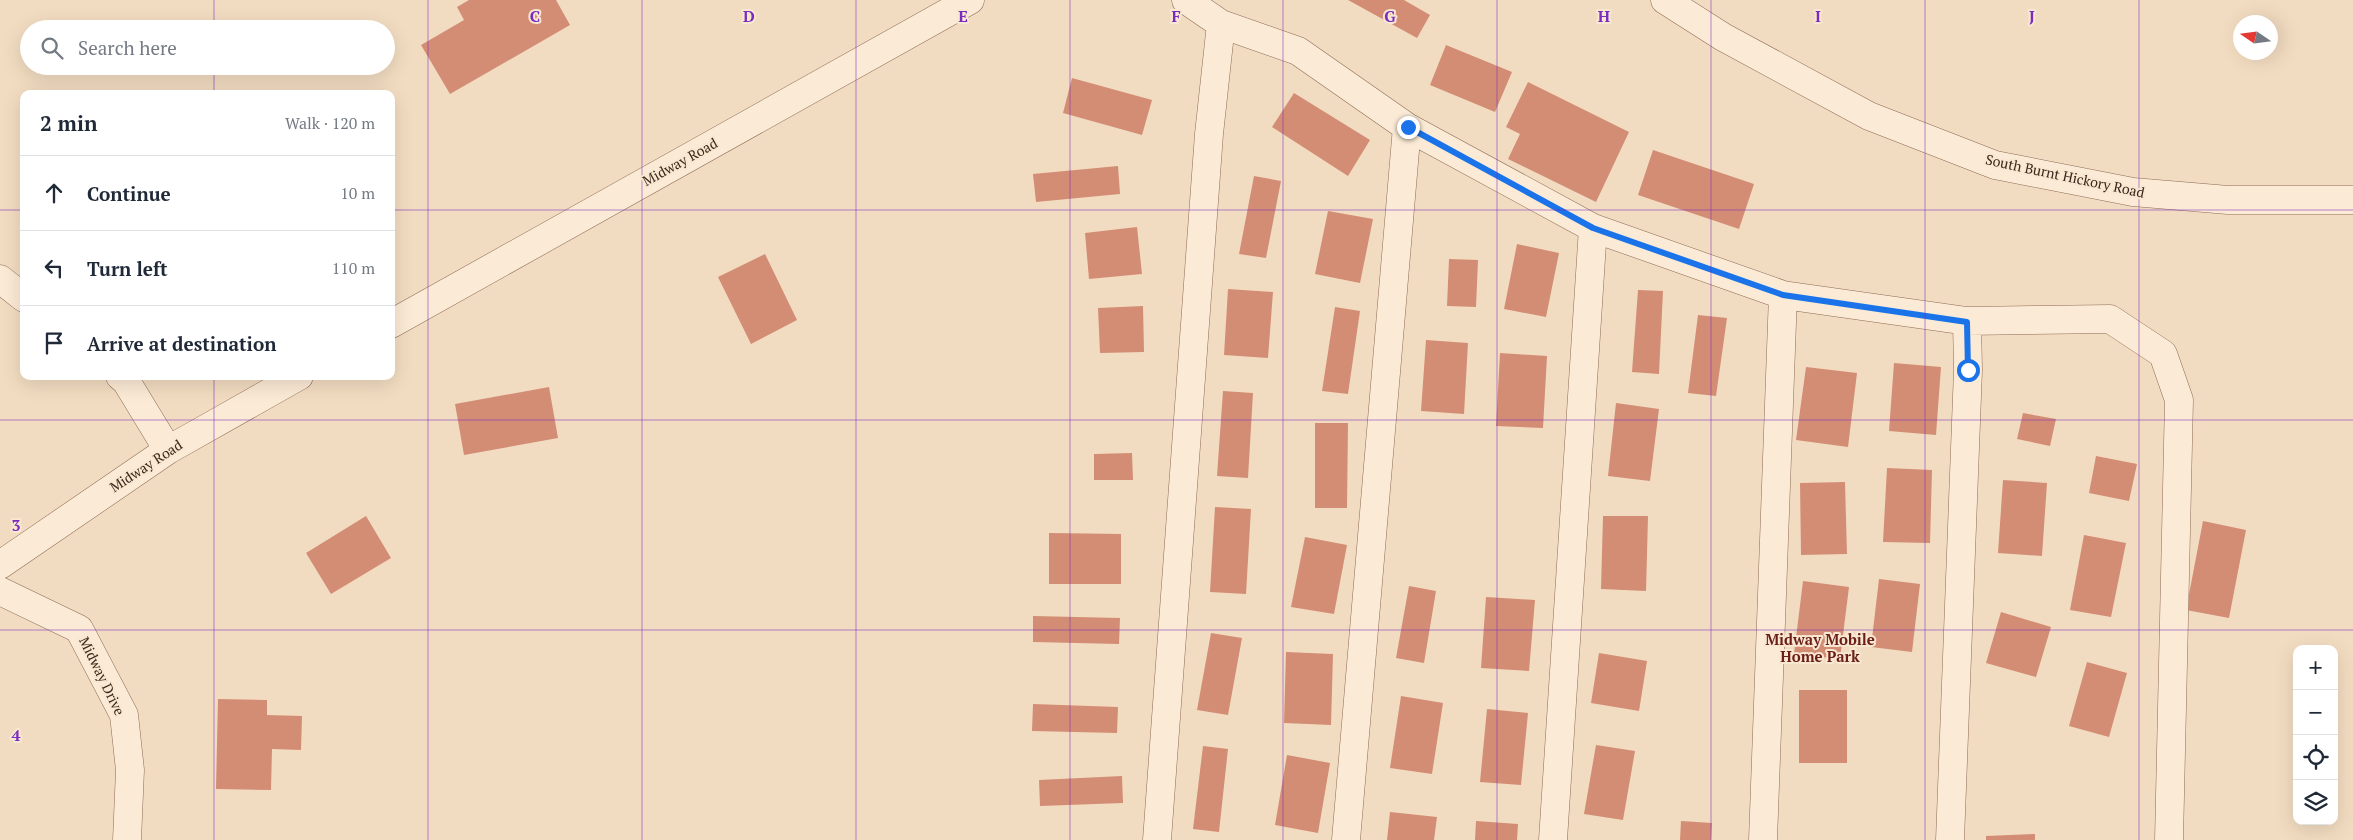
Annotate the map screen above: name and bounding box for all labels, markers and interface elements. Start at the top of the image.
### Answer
text: C [530,5,540,27]
text: D [743,5,755,27]
text: E [958,5,968,27]
text: F [1171,5,1181,27]
text: G [1384,5,1396,27]
text: H [1598,5,1610,27]
text: I [1815,5,1821,27]
text: J [2029,5,2035,27]
north arrow [2233,15,2278,60]
search box [20,20,395,75]
icon: search [38,34,66,62]
text: Search here [78,35,177,60]
text: 2 min [40,109,97,137]
text: Walk · 120 m [285,112,375,134]
route end [1397,116,1420,139]
street label: Midway Road [639,133,721,190]
street label: South Burnt Hickory Road [1984,149,2147,202]
icon: ahead [40,179,68,207]
text: Continue [87,181,171,206]
text: 10 m [340,182,375,204]
icon: left [40,254,68,282]
text: Turn left [87,256,168,281]
text: 110 m [332,257,375,279]
icon: arrive [40,329,68,357]
text: Arrive at destination [87,331,276,356]
route start [1957,359,1980,382]
street label: Midway Road [106,435,186,496]
text: 3 [11,514,21,536]
district label: Midway Mobile Home Park [1765,629,1875,666]
street label: Midway Drive [75,633,130,718]
map controls [2293,645,2338,825]
button: + [2293,645,2338,690]
button: − [2293,690,2338,735]
text: 4 [11,724,21,746]
button: locate [2293,735,2338,780]
button: layers [2293,780,2338,825]

